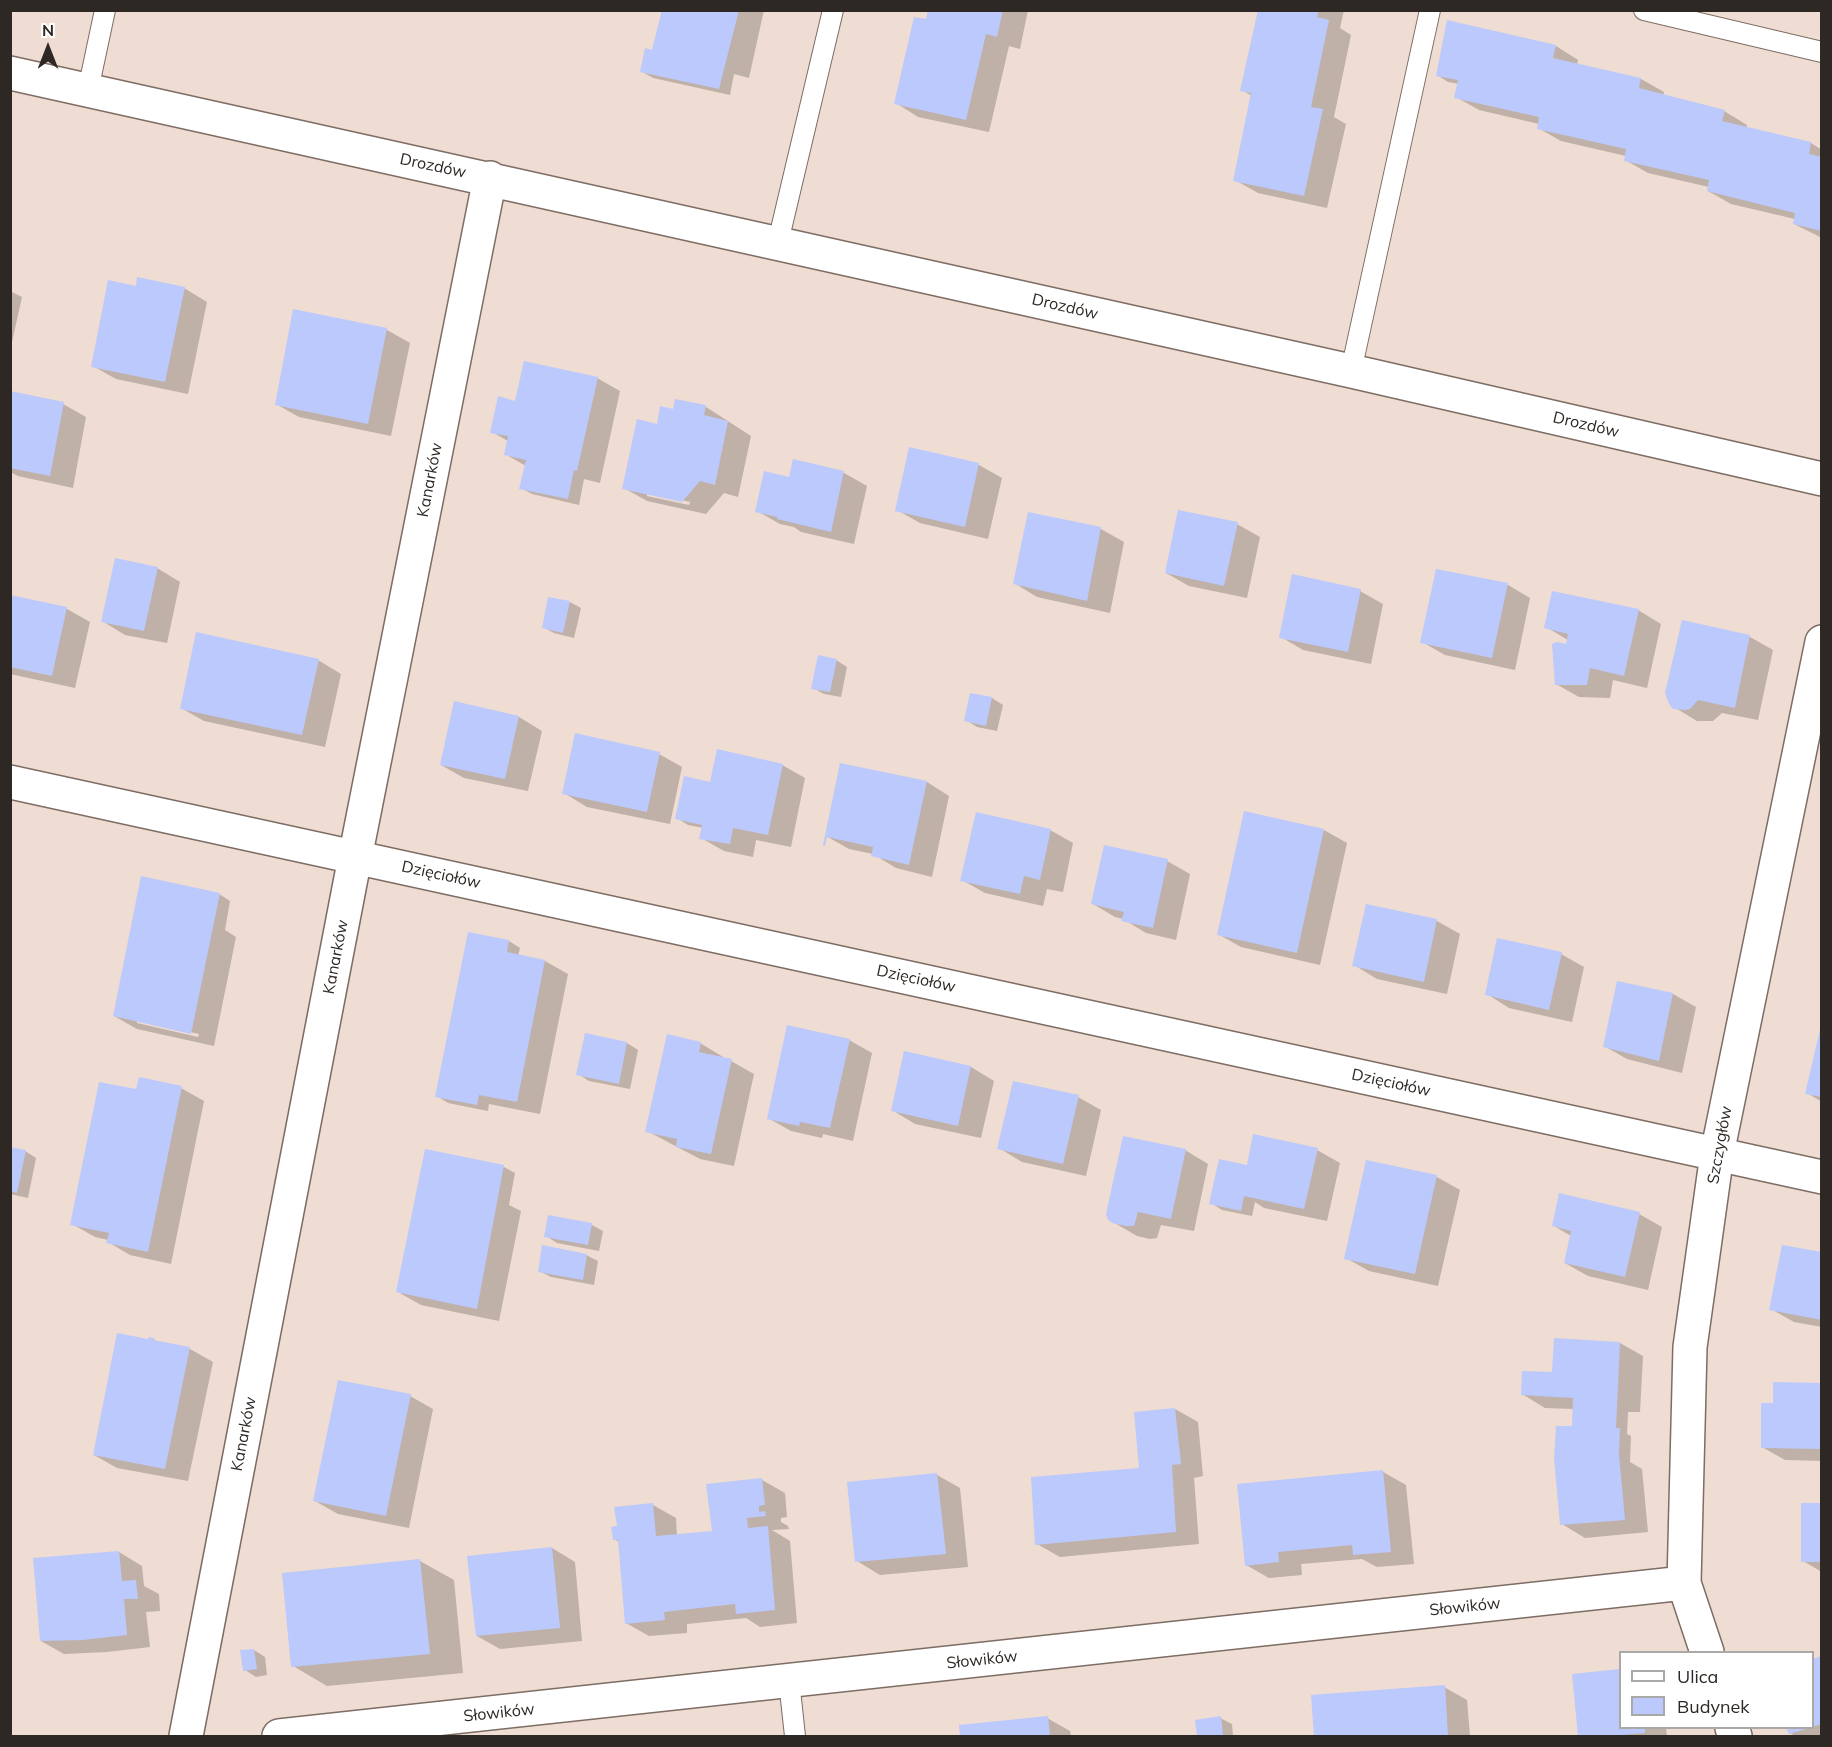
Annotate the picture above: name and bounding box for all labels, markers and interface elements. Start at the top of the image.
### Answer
north arrow [18,18,78,78]
text: N [42,20,54,40]
street label: Drozdów [398,150,468,182]
street label: Drozdów [1030,290,1100,324]
street label: Drozdów [1551,408,1621,442]
street label: Kanarków [413,441,447,519]
street label: Dzięciołów [400,857,482,893]
street label: Kanarków [319,918,353,996]
street label: Dzięciołów [875,961,957,997]
street label: Dzięciołów [1350,1065,1432,1101]
street label: Szczygłów [1704,1104,1736,1186]
street label: Kanarków [227,1395,261,1473]
street label: Słowików [1428,1594,1502,1620]
street label: Słowików [945,1647,1019,1673]
legend [1619,1651,1814,1729]
text: Ulica [1677,1665,1718,1688]
text: Budynek [1677,1695,1750,1718]
street label: Słowików [462,1700,536,1726]

